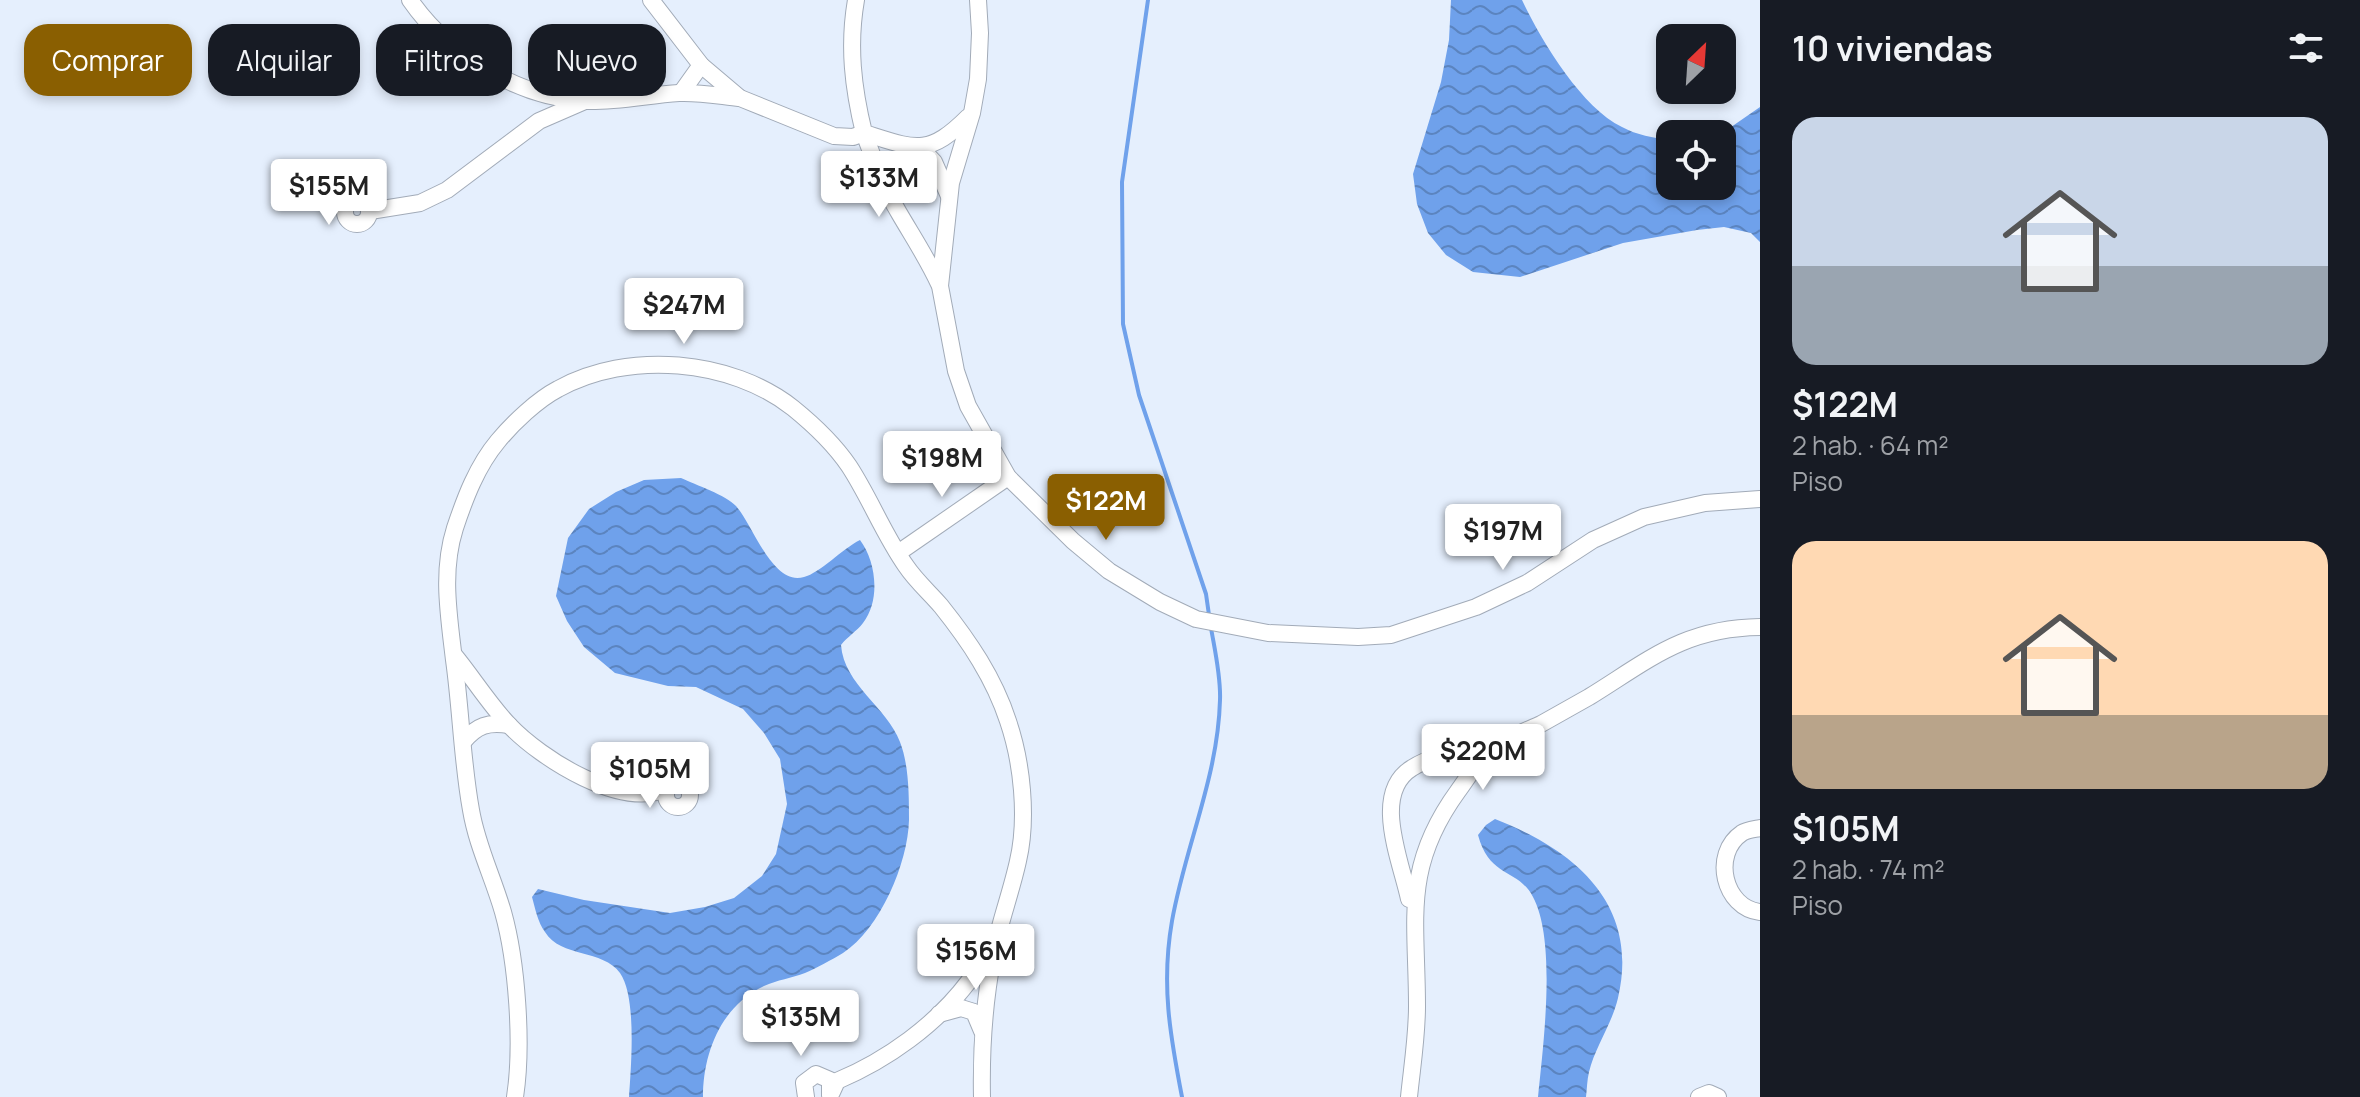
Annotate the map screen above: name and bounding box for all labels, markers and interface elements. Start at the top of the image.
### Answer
chip: Comprar [24,24,192,96]
chip: Alquilar [208,24,360,96]
chip: Filtros [376,24,512,96]
chip: Nuevo [528,24,666,96]
north arrow [1656,24,1736,104]
map controls [1656,24,1736,200]
text: 10 viviendas [1792,25,1993,71]
icon: filters [2284,26,2328,70]
button: locate [1656,120,1736,200]
pin: $133M [823,151,935,219]
pin: $155M [273,159,385,227]
text: $133M [839,159,919,195]
text: $155M [289,167,369,203]
icon: home [1988,169,2132,313]
pin: $247M [628,278,740,346]
text: $247M [642,286,726,322]
text: $122M [1792,381,1898,427]
text: 2 hab. · 64 m² [1792,427,1949,463]
pin: $198M [886,431,998,499]
text: $198M [901,439,983,475]
text: Piso [1792,463,1843,499]
pin: $122M [1050,474,1162,542]
text: $122M [1066,482,1146,518]
pin: $197M [1447,504,1559,572]
text: $197M [1463,512,1543,548]
icon: home [1988,593,2132,737]
pin: $220M [1427,724,1539,792]
text: $220M [1440,732,1526,768]
pin: $105M [594,742,706,810]
text: $105M [609,750,691,786]
text: $105M [1792,805,1900,851]
text: 2 hab. · 74 m² [1792,851,1945,887]
text: Piso [1792,887,1843,923]
pin: $156M [920,924,1032,992]
text: $156M [935,932,1017,968]
pin: $135M [745,990,857,1058]
text: $135M [761,998,841,1034]

